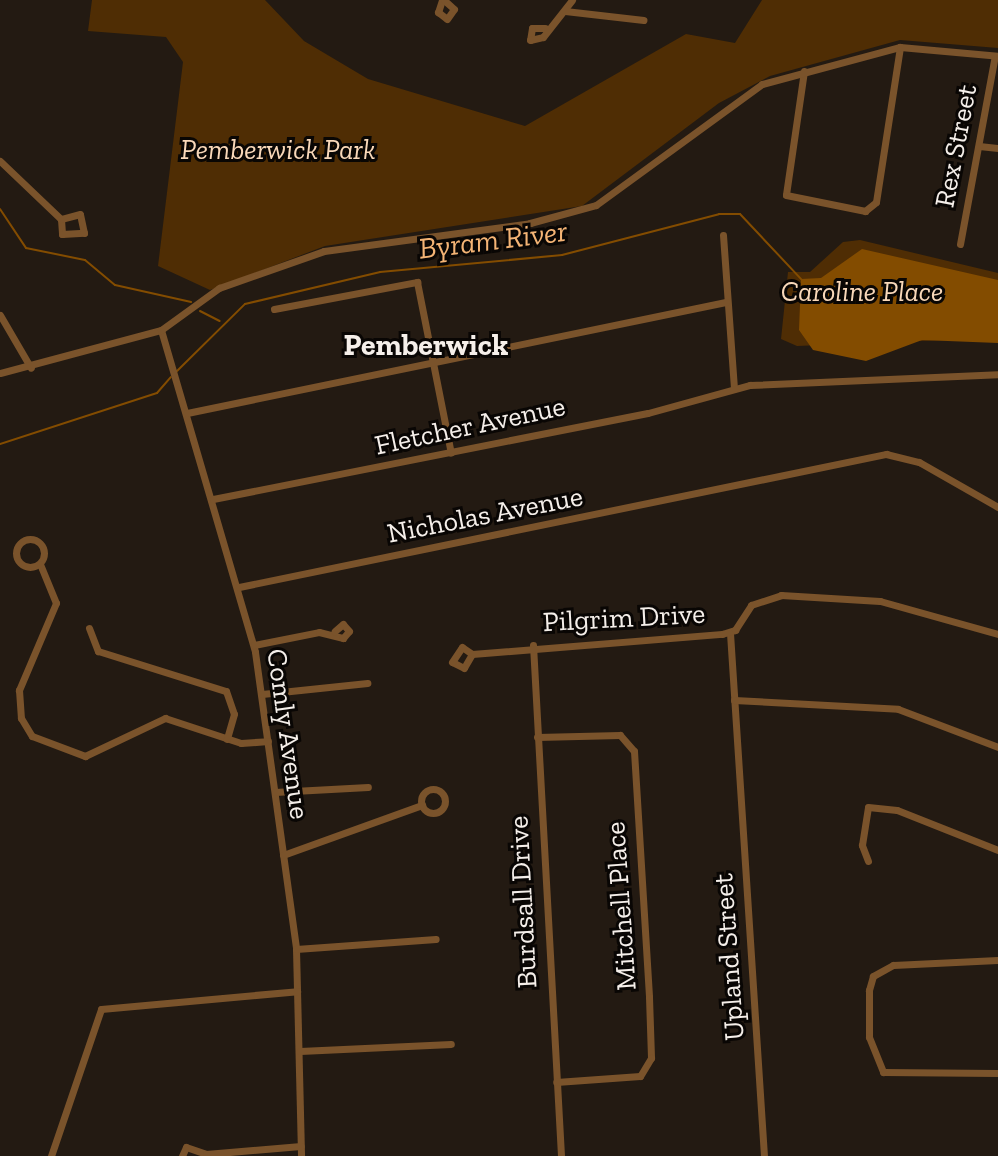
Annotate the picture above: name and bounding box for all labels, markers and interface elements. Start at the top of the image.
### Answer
street label: Rex Street [928,82,984,210]
park label: Pemberwick Park [180,133,376,167]
water label: Byram River [417,213,569,267]
park label: Caroline Place [781,275,943,309]
district label: Pemberwick [344,327,508,363]
street label: Fletcher Avenue [371,389,569,463]
street label: Nicholas Avenue [384,479,586,551]
street label: Pilgrim Drive [542,597,706,639]
street label: Comly Avenue [259,646,317,822]
street label: Burdsall Drive [502,815,544,989]
street label: Mitchell Place [598,820,644,992]
street label: Upland Street [706,872,752,1042]

